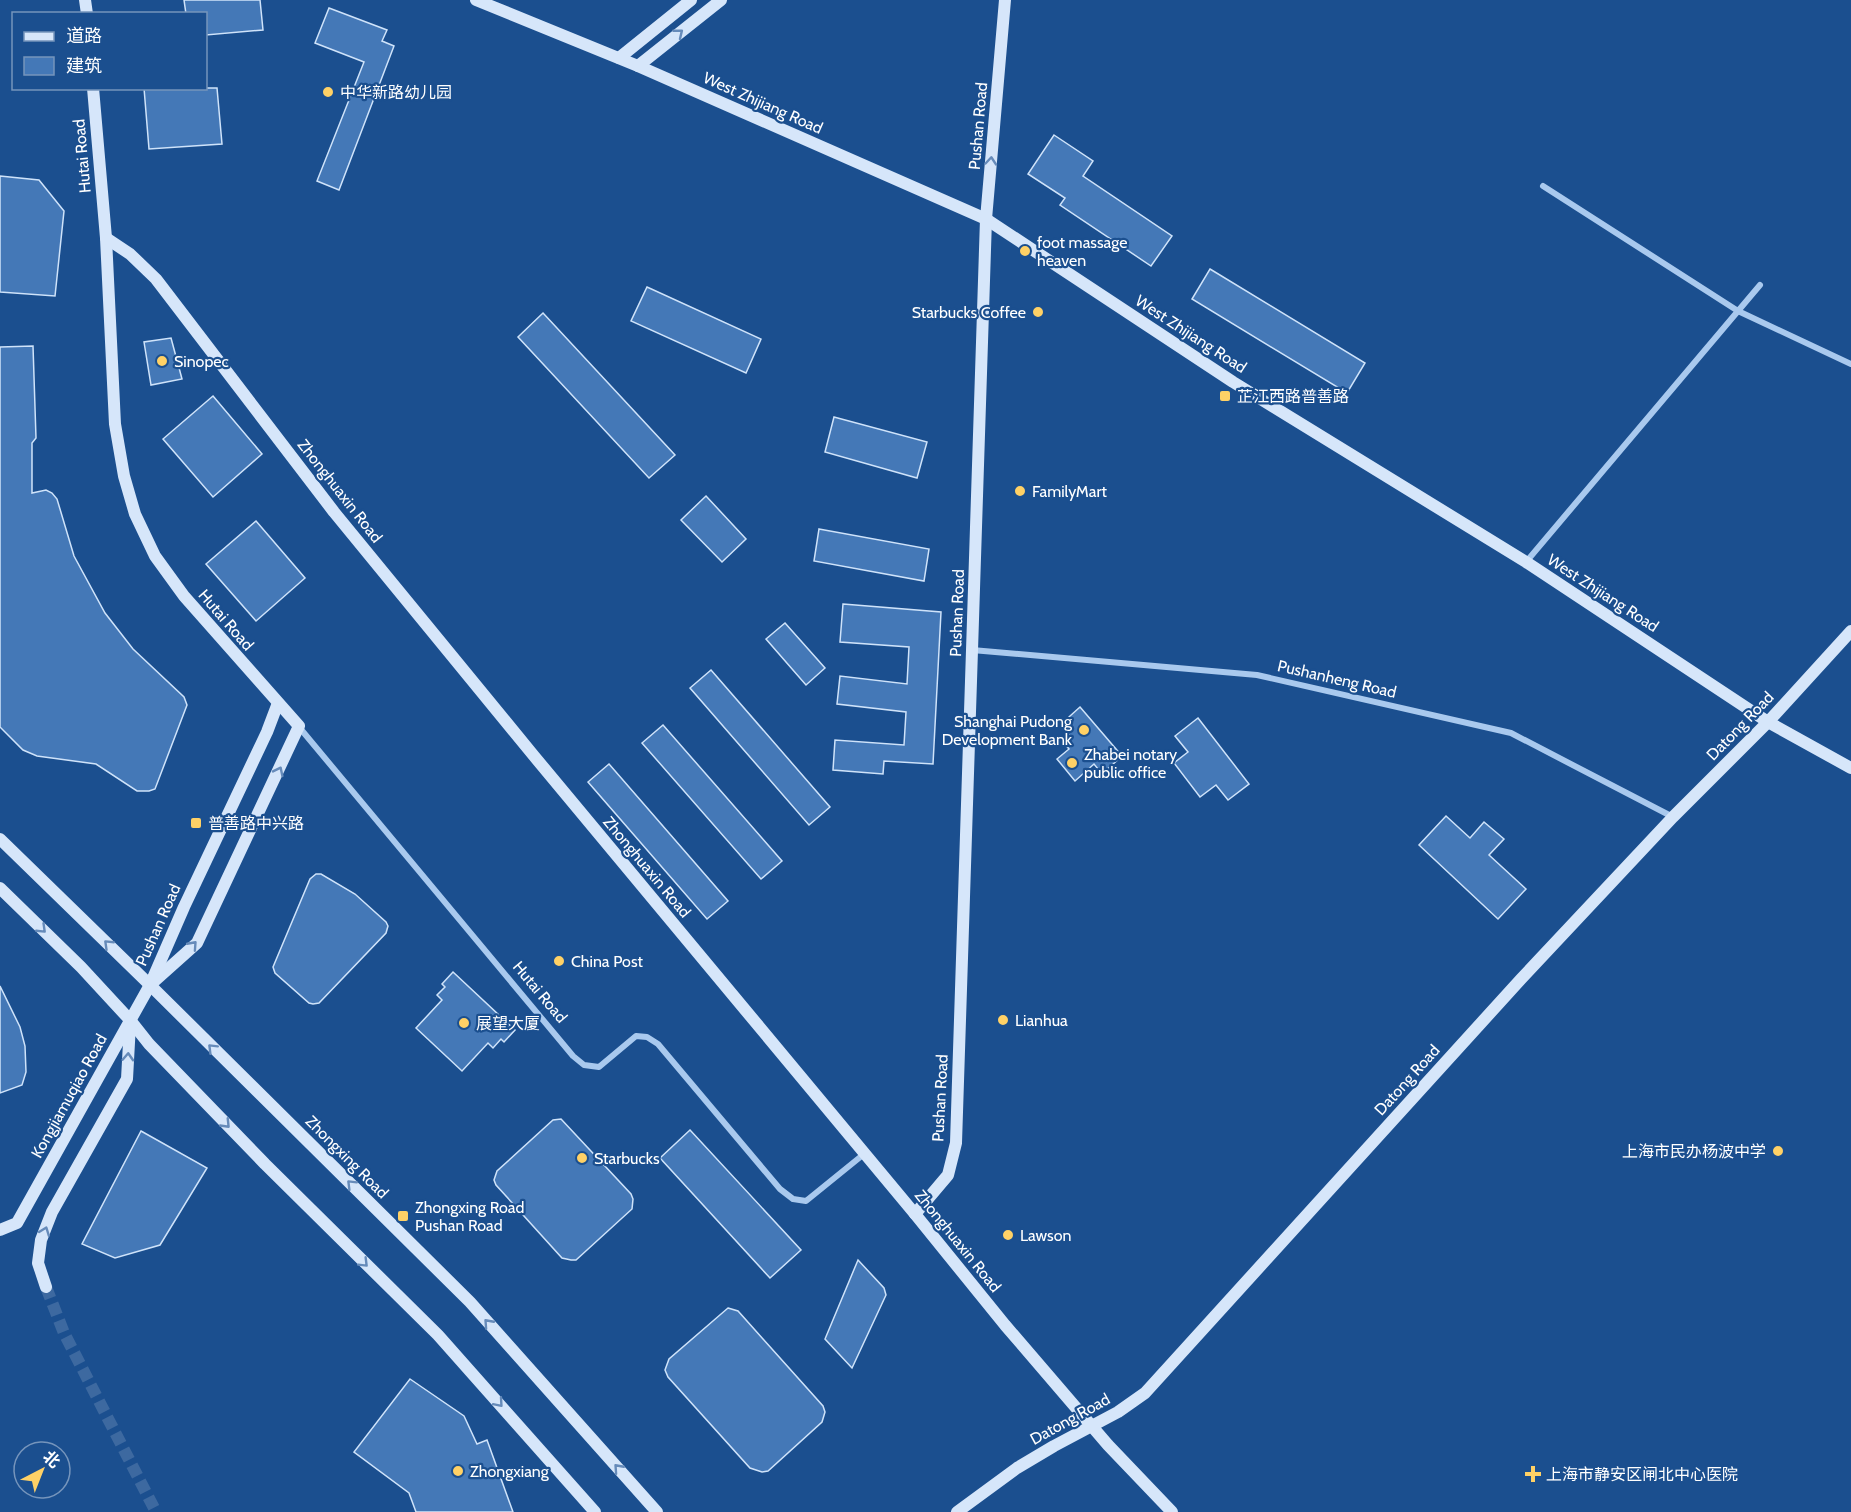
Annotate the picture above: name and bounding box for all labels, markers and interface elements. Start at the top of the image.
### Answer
legend [12,12,207,90]
text: 道路 [66,25,102,47]
one-way arrow [673,30,684,41]
text: 建筑 [66,55,102,77]
street label: West Zhijiang Road [700,68,826,138]
street label: Pushan Road [965,82,991,170]
place label: 中华新路幼儿园 [340,83,452,102]
marker: 中华新路幼儿园 [321,85,335,99]
street label: Hutai Road [69,118,95,194]
one-way arrow [984,157,997,166]
place label: foot massage heaven [1037,233,1127,270]
marker: foot massage heaven [1018,244,1032,258]
street label: West Zhijiang Road [1132,291,1250,377]
place label: Starbucks Coffee [912,303,1026,322]
marker: Starbucks Coffee [1031,305,1045,319]
place label: Sinopec [174,352,229,371]
marker: Sinopec [155,354,169,368]
place label: 芷江西路普善路 [1237,387,1349,406]
marker: 芷江西路普善路 [1218,389,1232,403]
street label: Zhonghuaxin Road [294,435,386,547]
place label: FamilyMart [1032,482,1108,501]
marker: FamilyMart [1013,484,1027,498]
street label: West Zhijiang Road [1544,550,1662,636]
street label: Pushan Road [946,569,968,657]
street label: Hutai Road [194,586,258,654]
street label: Pushanheng Road [1276,656,1398,702]
street label: Datong Road [1702,688,1778,764]
place label: Shanghai Pudong Development Bank [942,712,1073,749]
marker: Shanghai Pudong Development Bank [1077,723,1091,737]
place label: Zhabei notary public office [1084,745,1177,782]
marker: Zhabei notary public office [1065,756,1079,770]
one-way arrow [271,766,283,777]
street label: Zhonghuaxin Road [599,813,695,921]
place label: 普善路中兴路 [208,814,304,833]
marker: 普善路中兴路 [189,816,203,830]
street label: Pushan Road [131,881,185,969]
one-way arrow [35,922,45,933]
one-way arrow [105,940,116,951]
one-way arrow [186,941,197,952]
place label: China Post [571,952,644,971]
marker: China Post [552,954,566,968]
street label: Hutai Road [509,957,571,1027]
place label: Lianhua [1015,1011,1068,1030]
marker: Lianhua [996,1013,1010,1027]
place label: 展望大厦 [476,1014,540,1033]
marker: 展望大厦 [457,1016,471,1030]
street label: Kongjiamuqiao Road [27,1031,111,1161]
street label: Datong Road [1370,1041,1444,1119]
one-way arrow [208,1044,219,1055]
one-way arrow [121,1052,134,1061]
street label: Pushan Road [928,1054,952,1142]
street label: Zhongxing Road [302,1112,392,1202]
one-way arrow [219,1117,230,1128]
place label: 上海市民办杨波中学 [1622,1142,1766,1161]
marker: 上海市民办杨波中学 [1771,1144,1785,1158]
place label: Starbucks [594,1149,660,1168]
marker: Starbucks [575,1151,589,1165]
one-way arrow [348,1180,359,1191]
street label: Zhonghuaxin Road [911,1186,1005,1296]
place label: Zhongxing Road Pushan Road [415,1198,524,1235]
marker: Zhongxing Road Pushan Road [396,1209,410,1223]
one-way arrow [38,1226,50,1237]
place label: Lawson [1020,1226,1072,1245]
marker: Lawson [1001,1228,1015,1242]
one-way arrow [356,1255,367,1266]
one-way arrow [484,1319,495,1329]
street label: Datong Road [1027,1389,1113,1449]
one-way arrow [492,1396,503,1407]
north arrow [12,1440,72,1500]
text: 北 [39,1447,64,1472]
place label: Zhongxiang [470,1462,550,1481]
marker: Zhongxiang [451,1464,465,1478]
one-way arrow [614,1464,625,1475]
marker: 上海市静安区闸北中心医院 [1524,1465,1542,1483]
place label: 上海市静安区闸北中心医院 [1546,1465,1738,1484]

